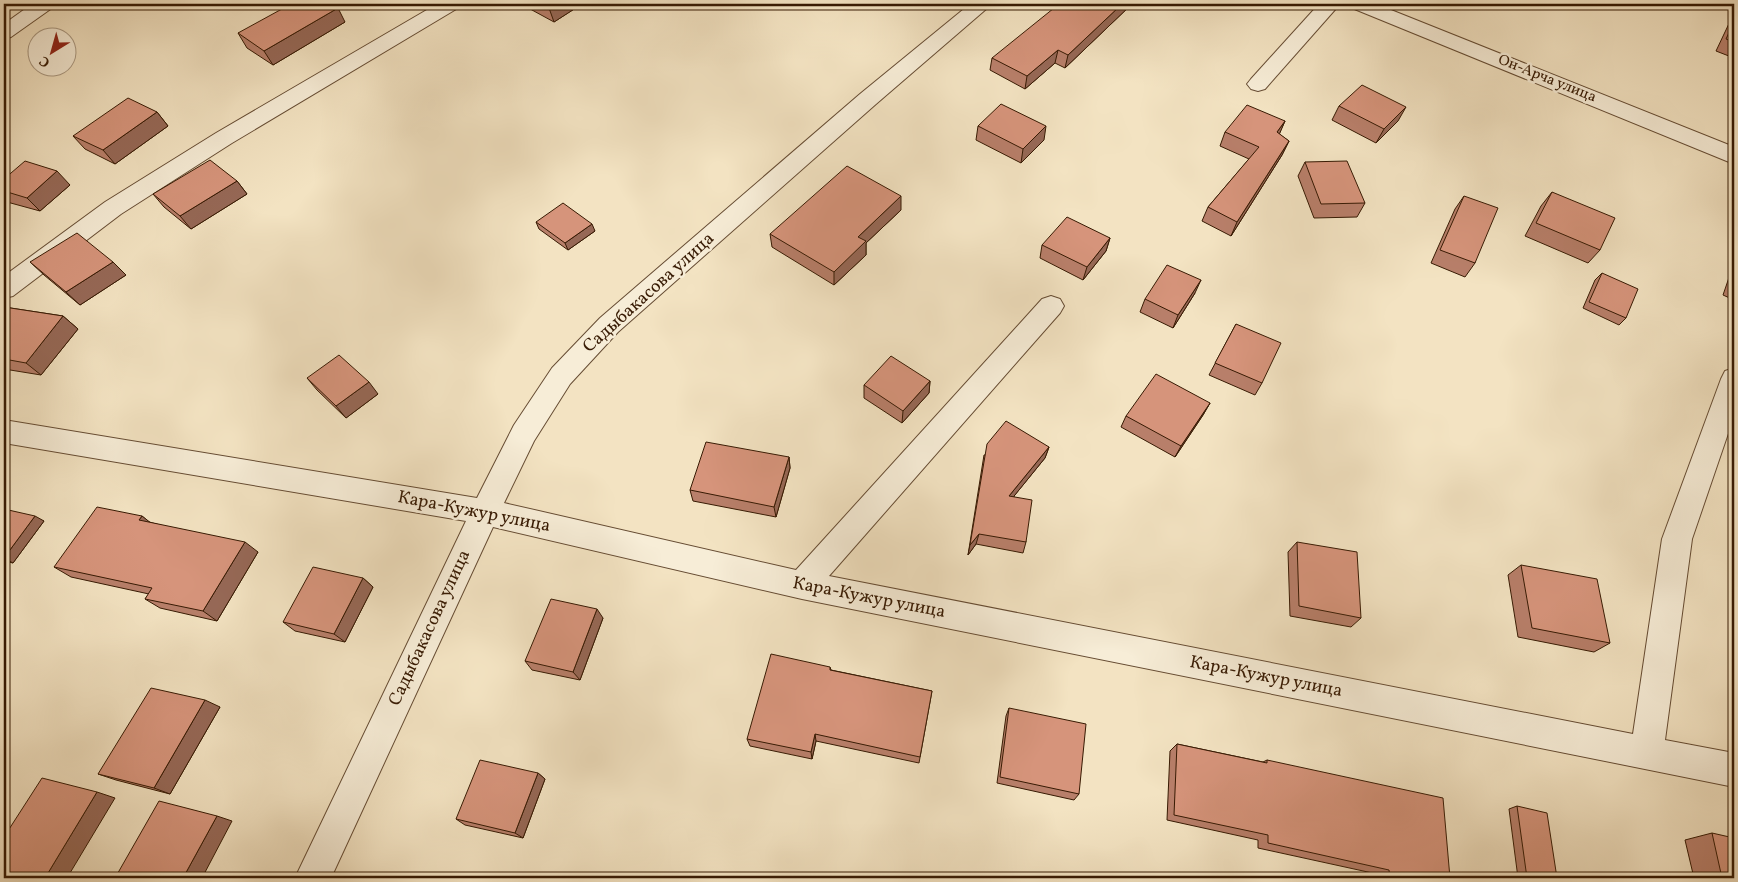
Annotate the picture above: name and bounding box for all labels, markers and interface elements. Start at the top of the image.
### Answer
north arrow [28,28,78,78]
street label: Он-Арча улица [1495,50,1599,108]
text: С [36,51,54,71]
street label: Садыбакасова улица [578,227,720,359]
street label: Кара-Кужур улица [396,485,553,539]
street label: Садыбакасова улица [383,546,477,710]
street label: Кара-Кужур улица [791,571,948,625]
street label: Кара-Кужур улица [1188,650,1345,704]

